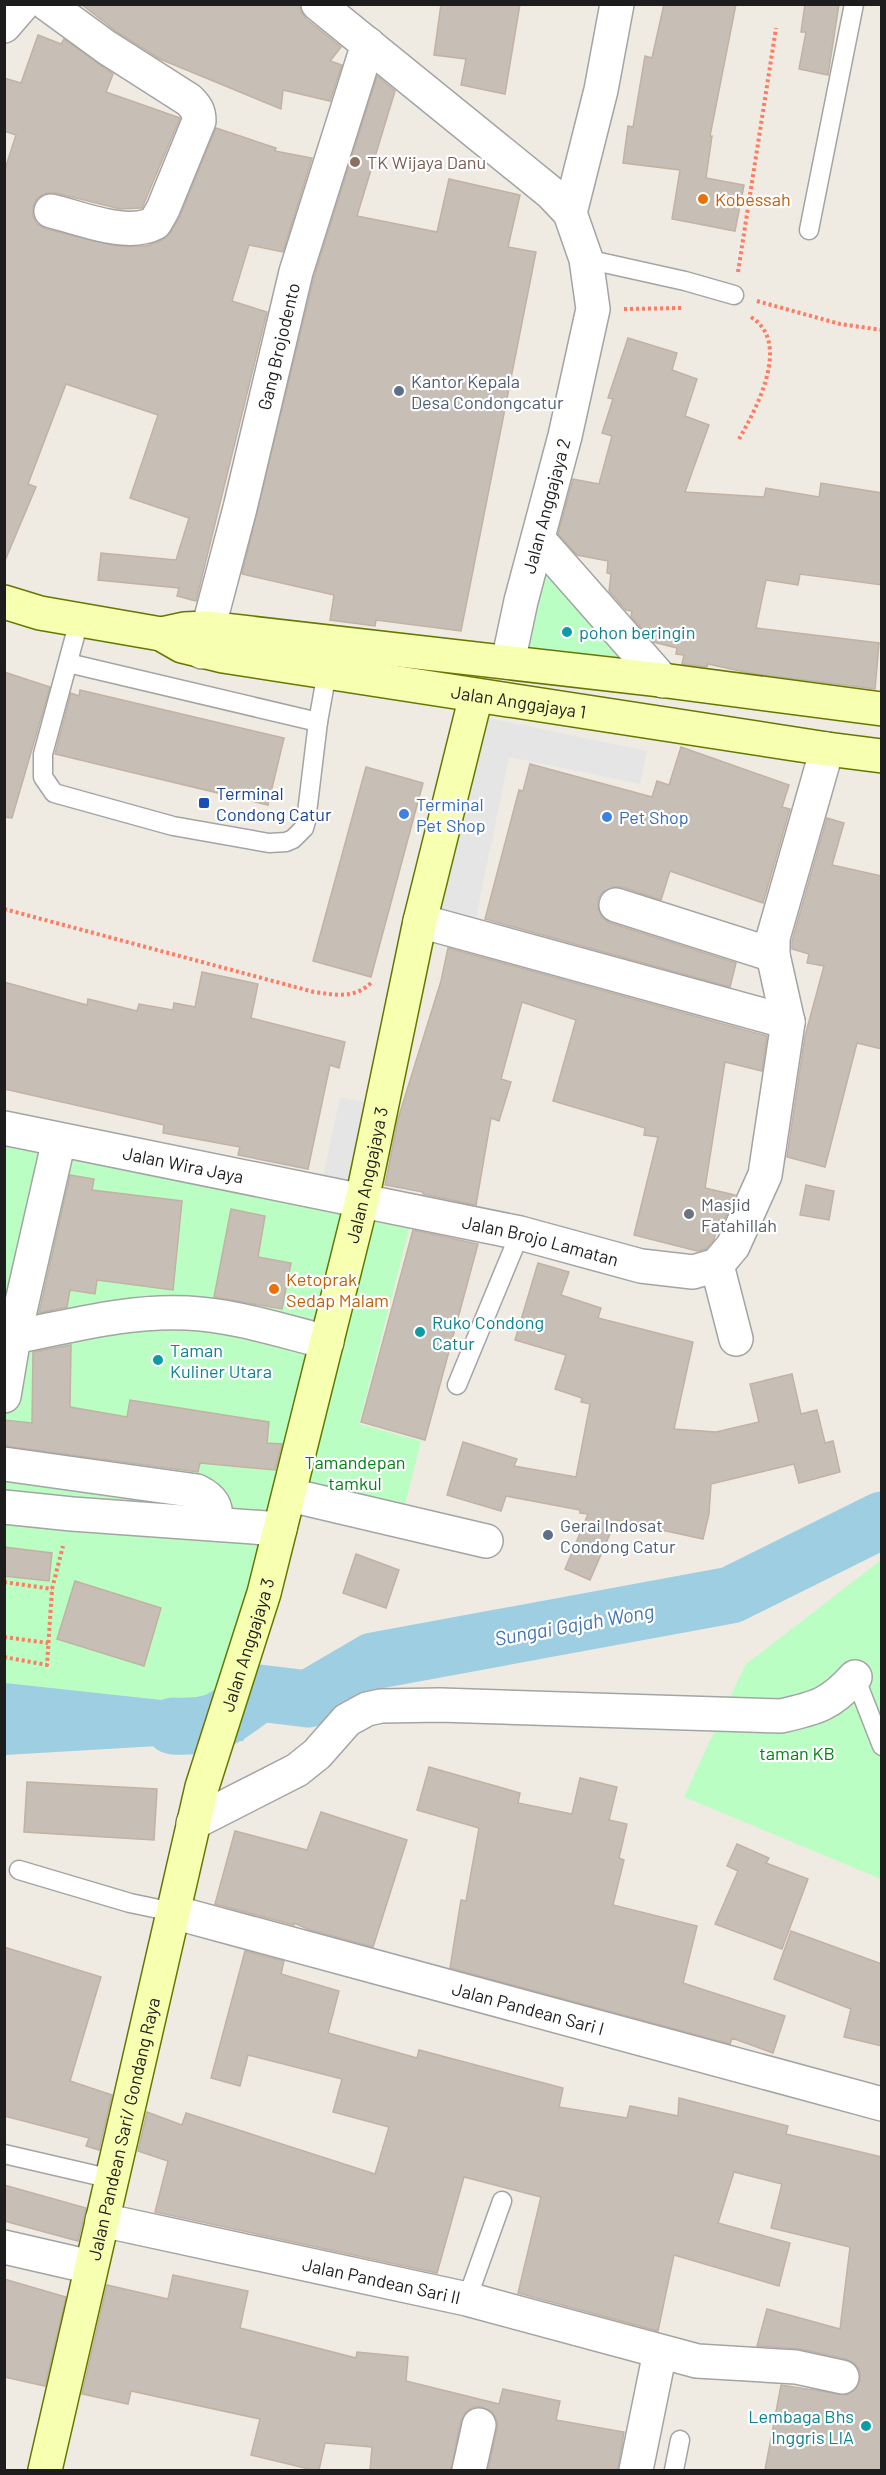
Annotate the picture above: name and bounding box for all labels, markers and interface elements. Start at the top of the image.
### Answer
place label: TK Wijaya Danu [367,151,486,173]
marker: TK Wijaya Danu [348,155,362,169]
place label: Kobessah [715,188,791,210]
marker: Kobessah [696,192,710,206]
street label: Gang Brojodento [253,281,304,412]
place label: Kantor Kepala Desa Condongcatur [411,370,564,413]
marker: Kantor Kepala Desa Condongcatur [392,384,406,398]
street label: Jalan Anggajaya 2 [517,436,575,576]
place label: pohon beringin [579,621,695,643]
marker: pohon beringin [560,625,574,639]
street label: Jalan Anggajaya 1 [450,680,588,723]
place label: Terminal Condong Catur [216,782,332,825]
place label: Terminal Pet Shop [416,793,486,836]
marker: Terminal Condong Catur [197,796,211,810]
place label: Pet Shop [619,806,689,828]
marker: Terminal Pet Shop [397,807,411,821]
marker: Pet Shop [600,810,614,824]
street label: Jalan Anggajaya 3 [341,1105,392,1245]
street label: Jalan Wira Jaya [121,1141,246,1188]
place label: Masjid Fatahillah [701,1193,777,1236]
marker: Masjid Fatahillah [682,1207,696,1221]
street label: Jalan Brojo Lamatan [460,1210,621,1270]
place label: Ketoprak Sedap Malam [286,1268,389,1311]
marker: Ketoprak Sedap Malam [267,1282,281,1296]
place label: Ruko Condong Catur [432,1311,544,1354]
marker: Ruko Condong Catur [413,1325,427,1339]
place label: Taman Kuliner Utara [170,1339,272,1382]
marker: Taman Kuliner Utara [151,1353,165,1367]
park label: Tamandepan tamkul [304,1451,406,1494]
place label: Gerai Indosat Condong Catur [560,1514,676,1557]
marker: Gerai Indosat Condong Catur [541,1528,555,1542]
street label: Jalan Anggajaya 3 [216,1576,278,1714]
water label: Sungai Gajah Wong [492,1598,656,1650]
park label: taman KB [759,1742,835,1764]
street label: Jalan Pandean Sari I [450,1977,607,2039]
street label: Jalan Pandean Sari/ Gondang Raya [83,1995,164,2262]
street label: Jalan Pandean Sari II [300,2253,463,2308]
place label: Lembaga Bhs Inggris LIA [748,2405,854,2448]
marker: Lembaga Bhs Inggris LIA [859,2419,873,2433]

